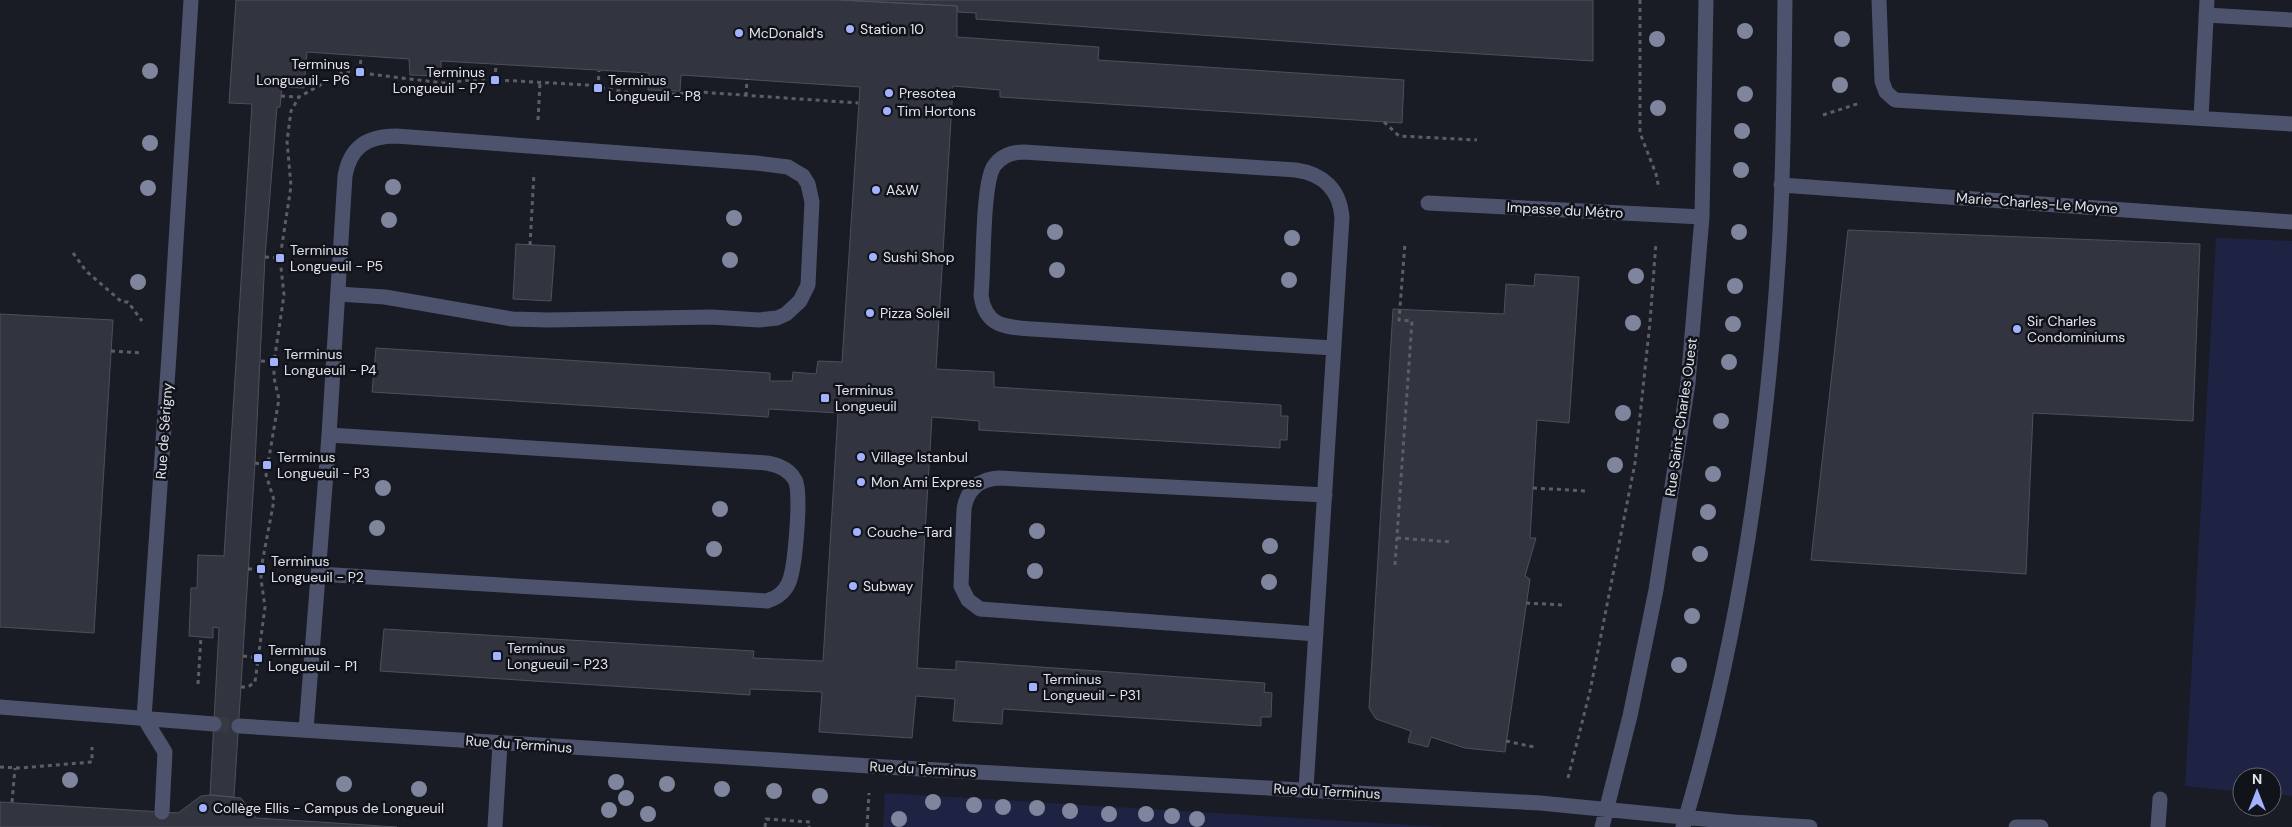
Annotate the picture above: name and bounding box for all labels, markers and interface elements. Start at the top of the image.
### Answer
place label: Station 10 [860,20,924,38]
marker: Station 10 [844,23,856,35]
place label: McDonald's [749,24,824,42]
marker: McDonald's [733,27,745,39]
place label: Terminus Longueuil - P6 [256,55,350,89]
place label: Terminus Longueuil - P7 [393,63,485,97]
marker: Terminus Longueuil - P6 [354,66,366,78]
place label: Terminus Longueuil - P8 [608,71,701,105]
marker: Terminus Longueuil - P7 [489,74,501,86]
marker: Terminus Longueuil - P8 [592,82,604,94]
place label: Presotea [899,84,956,102]
marker: Presotea [883,87,895,99]
place label: Tim Hortons [897,102,976,120]
marker: Tim Hortons [881,105,893,117]
place label: A&W [886,181,919,199]
marker: A&W [870,184,882,196]
street label: Marie-Charles-Le Moyne [1956,188,2119,218]
street label: Impasse du Métro [1506,198,1624,222]
place label: Terminus Longueuil - P5 [290,241,383,275]
place label: Sushi Shop [883,248,955,266]
marker: Sushi Shop [867,251,879,263]
marker: Terminus Longueuil - P5 [274,252,286,264]
place label: Pizza Soleil [880,304,950,322]
marker: Pizza Soleil [864,307,876,319]
place label: Sir Charles Condominiums [2027,312,2125,346]
marker: Sir Charles Condominiums [2011,323,2023,335]
street label: Rue Saint-Charles Ouest [1661,337,1701,497]
place label: Terminus Longueuil - P4 [284,345,377,379]
marker: Terminus Longueuil - P4 [268,356,280,368]
place label: Terminus Longueuil [835,381,897,415]
street label: Rue de Sérigny [152,382,176,480]
marker: Terminus Longueuil [819,392,831,404]
place label: Terminus Longueuil - P3 [277,448,370,482]
place label: Village Istanbul [871,448,968,466]
marker: Village Istanbul [855,451,867,463]
marker: Terminus Longueuil - P3 [261,459,273,471]
place label: Mon Ami Express [871,473,982,491]
marker: Mon Ami Express [855,476,867,488]
place label: Couche-Tard [867,523,952,541]
marker: Couche-Tard [851,526,863,538]
place label: Terminus Longueuil - P2 [271,552,364,586]
marker: Terminus Longueuil - P2 [255,563,267,575]
place label: Subway [863,577,913,595]
marker: Subway [847,580,859,592]
place label: Terminus Longueuil - P23 [507,639,608,673]
place label: Terminus Longueuil - P1 [268,641,357,675]
marker: Terminus Longueuil - P23 [491,650,503,662]
marker: Terminus Longueuil - P1 [252,652,264,664]
place label: Terminus Longueuil - P31 [1043,670,1140,704]
marker: Terminus Longueuil - P31 [1027,681,1039,693]
street label: Rue du Terminus [465,731,573,757]
street label: Rue du Terminus [869,757,977,781]
north arrow [2232,767,2282,817]
text: N [2252,770,2262,788]
street label: Rue du Terminus [1273,779,1381,803]
place label: Collège Ellis - Campus de Longueuil [213,799,444,817]
marker: Collège Ellis - Campus de Longueuil [197,802,209,814]

